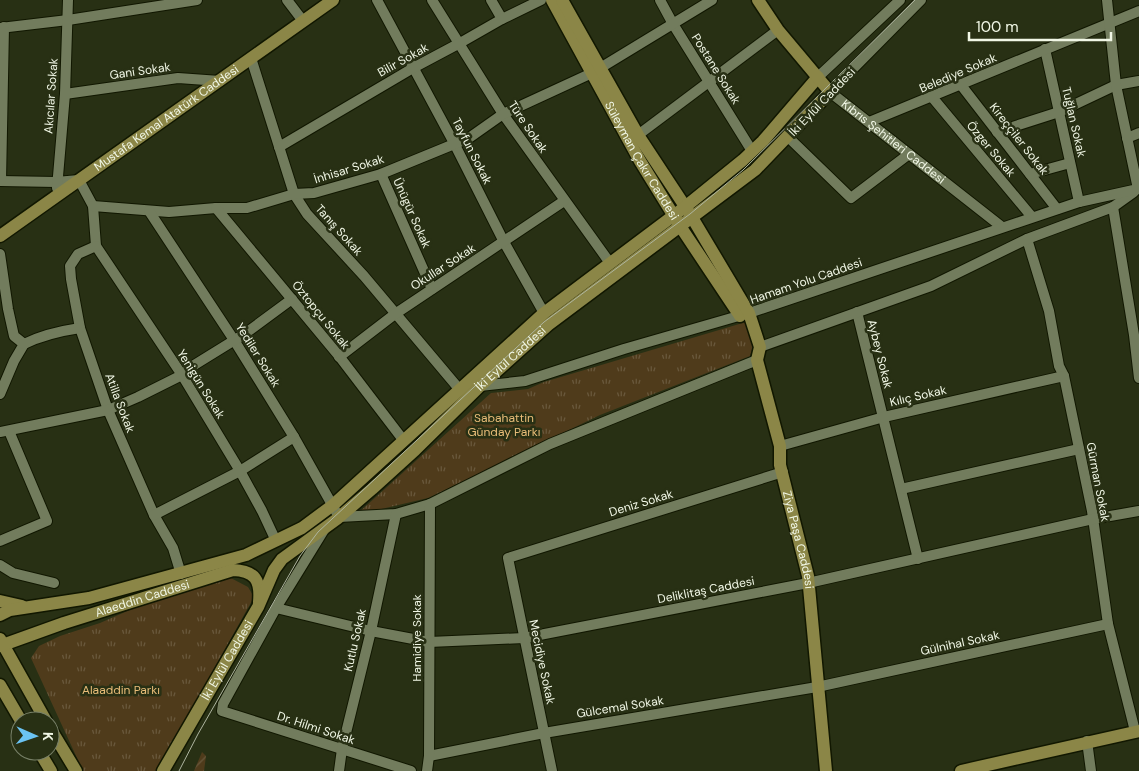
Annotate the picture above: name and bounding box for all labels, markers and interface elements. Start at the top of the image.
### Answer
scale bar [969,10,1112,42]
text: 100 m [976,17,1019,37]
street label: Postane Sokak [688,31,744,107]
street label: Bilir Sokak [375,39,431,81]
street label: Belediye Sokak [917,49,999,97]
street label: Akıcılar Sokak [40,58,62,134]
street label: Gani Sokak [109,59,171,83]
street label: Mustafa Kemal Atatürk Caddesi [91,61,242,175]
street label: İki Eylül Caddesi [785,64,859,140]
street label: Tuğlan Sokak [1058,85,1090,159]
street label: Kıbrıs Şehitleri Caddesi [838,96,949,188]
street label: Türe Sokak [505,98,551,156]
street label: Süleyman Çakır Caddesi [601,99,682,223]
street label: Kireççiler Sokak [986,100,1052,178]
street label: Tayfun Sokak [448,115,496,187]
street label: Özger Sokak [963,118,1019,180]
street label: İnhisar Sokak [312,151,386,187]
street label: Ünügür Sokak [389,175,435,251]
street label: Tanış Sokak [312,201,366,259]
street label: Okullar Sokak [407,240,479,294]
street label: Hamam Yolu Caddesi [748,254,864,308]
street label: Öztopçu Sokak [288,278,354,352]
street label: Aybey Sokak [864,318,896,390]
street label: Yediler Sokak [232,320,284,390]
street label: İki Eylül Caddesi [472,322,550,394]
street label: Yenigün Sokak [173,346,229,422]
street label: Atilla Sokak [101,371,139,435]
street label: Kılıç Sokak [888,382,948,410]
park label: Sabahattin Günday Parkı [468,410,540,440]
street label: Gürman Sokak [1082,441,1114,523]
street label: Deniz Sokak [607,486,675,520]
street label: Ziya Paşa Caddesi [779,489,817,590]
street label: Deliklitaş Caddesi [656,573,756,607]
street label: Alaeddin Caddesi [93,576,191,621]
street label: Hamidiye Sokak [409,594,425,682]
street label: Kutlu Sokak [340,607,370,673]
street label: İki Eylül Caddesi [198,617,257,703]
street label: Mecidiye Sokak [525,618,559,706]
street label: Gülnihal Sokak [919,627,1001,659]
park label: Alaaddin Parkı [82,682,160,698]
street label: Gülcemal Sokak [575,692,665,722]
street label: Dr. Hilmi Sokak [275,708,357,748]
north arrow [10,711,60,761]
text: K [39,732,57,741]

